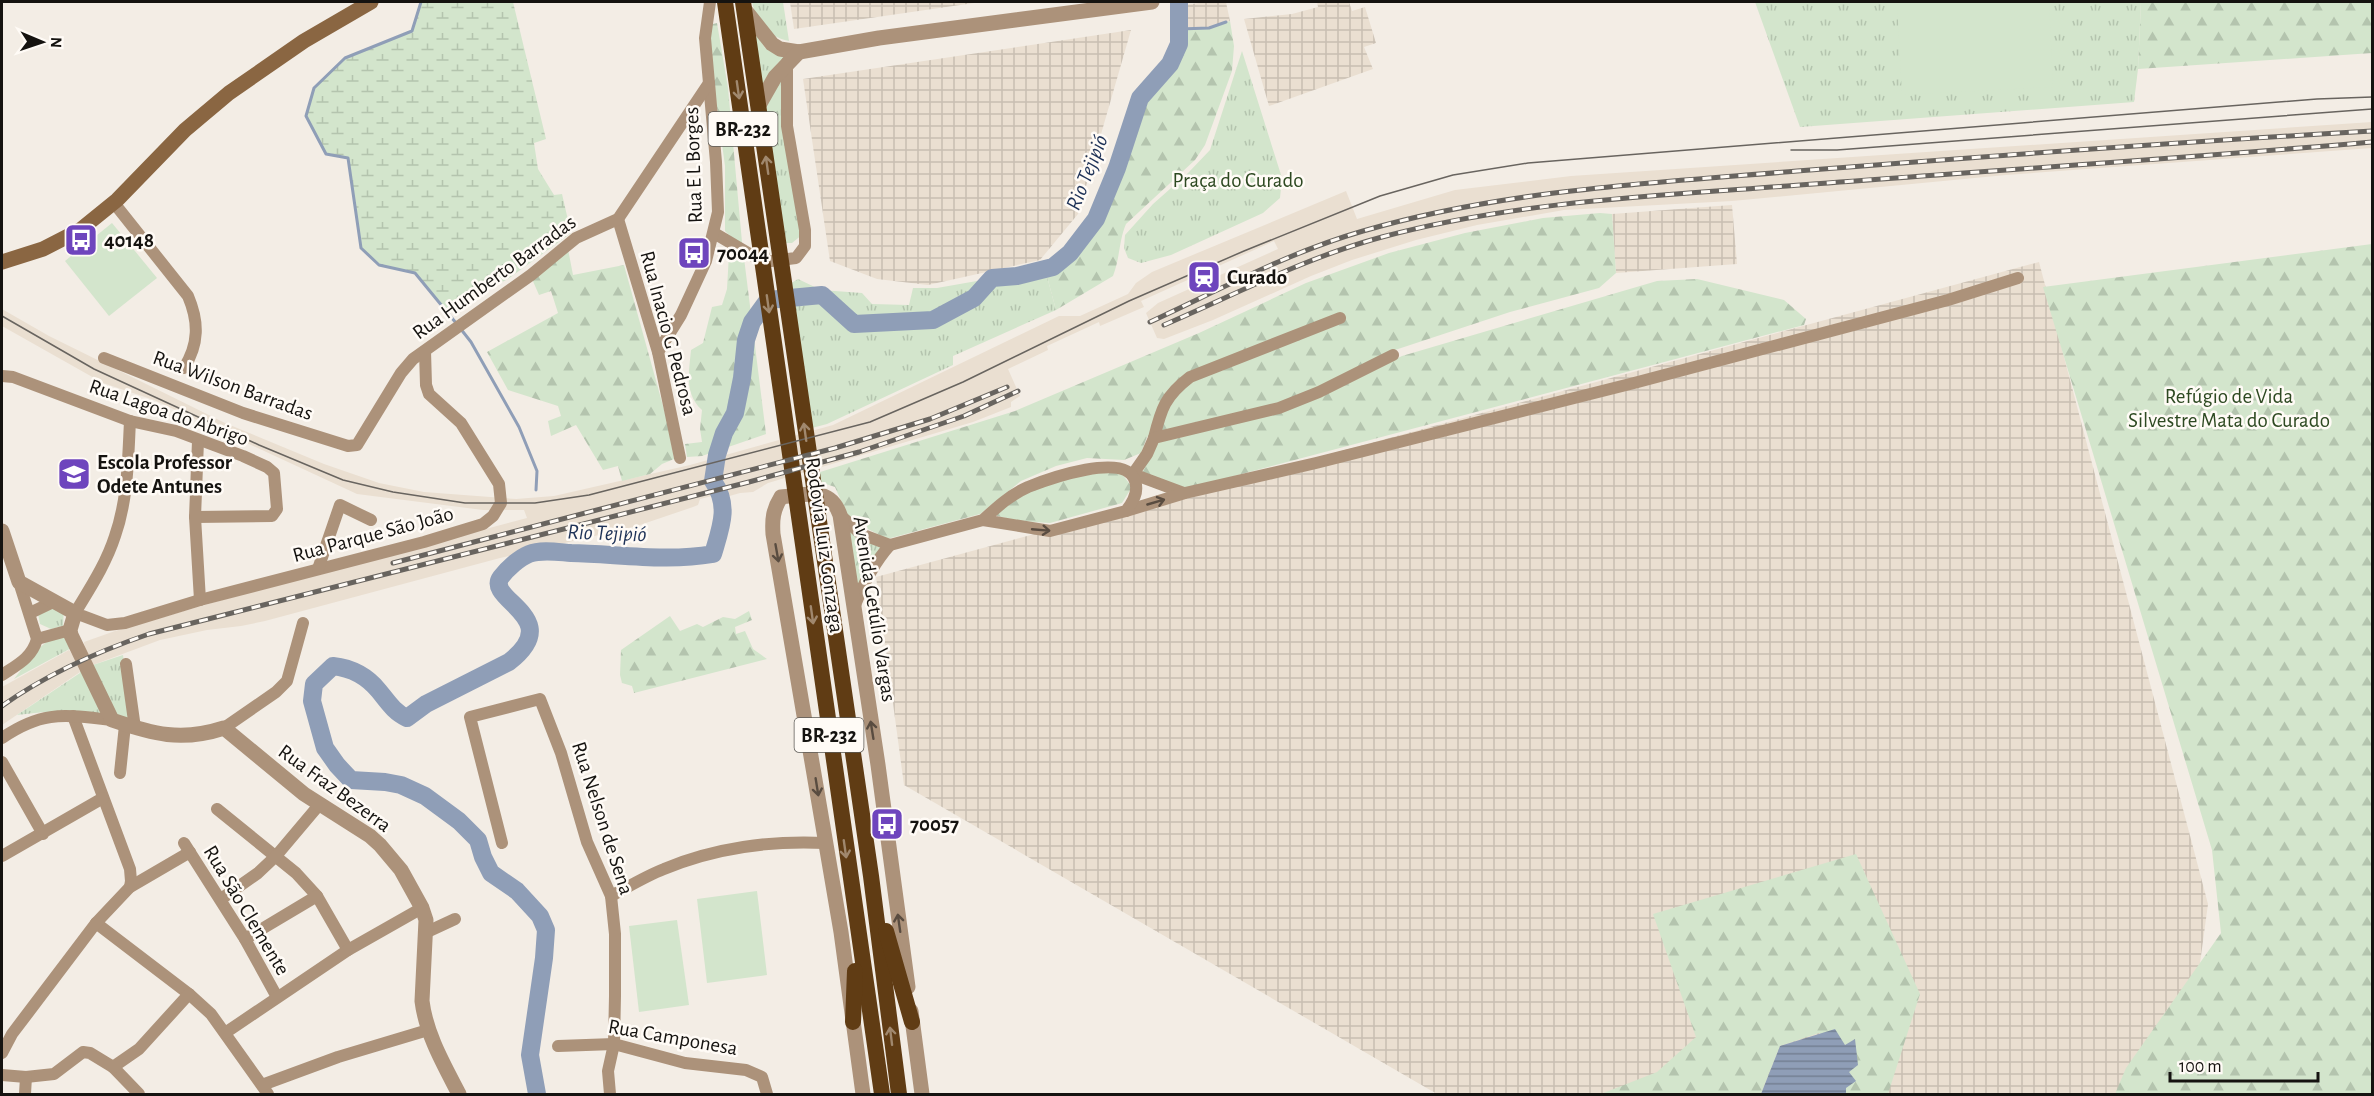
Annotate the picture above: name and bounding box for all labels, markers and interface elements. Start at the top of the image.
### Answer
north arrow [12,12,72,72]
text: N [48,37,64,48]
one-way arrow [732,79,743,99]
street label: Rua E L Borges [681,106,706,224]
road number: BR-232 [708,112,777,146]
water label: Rio Tejipió [1062,132,1113,214]
one-way arrow [761,156,772,175]
park label: Praça do Curado [1172,170,1304,191]
street label: Rua Humberto Barradas [409,211,580,344]
bus stop icon: 40148 [63,222,99,258]
place label: 40148 [104,230,154,251]
bus stop icon: 70044 [676,235,712,271]
place label: 70044 [717,243,769,264]
street label: Rua Inacio G Pedrosa [636,249,701,418]
station icon: Curado [1186,259,1222,295]
place label: Curado [1227,267,1287,288]
one-way arrow [763,294,774,314]
street label: Rua Wilson Barradas [150,347,316,424]
street label: Rua Lagoa do Abrigo [86,375,251,450]
park label: Refúgio de Vida Silvestre Mata do Curado [2128,386,2330,431]
one-way arrow [799,423,810,443]
place label: Escola Professor Odete Antunes [97,452,233,497]
school or university icon: Escola Professor Odete Antunes [56,456,92,492]
street label: Rodovia Luiz Gonzaga [802,456,847,634]
one-way arrow [1146,496,1165,507]
street label: Rua Parque São João [290,503,456,566]
street label: Avenida Getúlio Vargas [849,515,900,703]
water label: Rio Tejipió [567,521,647,546]
one-way arrow [1030,525,1050,536]
one-way arrow [771,543,782,563]
one-way arrow [807,604,818,624]
road number: BR-232 [794,718,864,752]
one-way arrow [866,720,877,740]
street label: Rua Nelson de Sena [568,739,637,898]
street label: Rua Fraz Bezerra [274,741,395,836]
one-way arrow [812,777,823,796]
bus stop icon: 70057 [869,806,905,842]
place label: 70057 [910,814,959,835]
one-way arrow [840,839,851,859]
street label: Rua São Clemente [200,842,293,979]
one-way arrow [893,913,904,933]
street label: Rua Camponesa [607,1016,740,1059]
one-way arrow [886,1027,897,1047]
scale bar [2170,1045,2318,1083]
text: 100 m [2179,1058,2222,1076]

